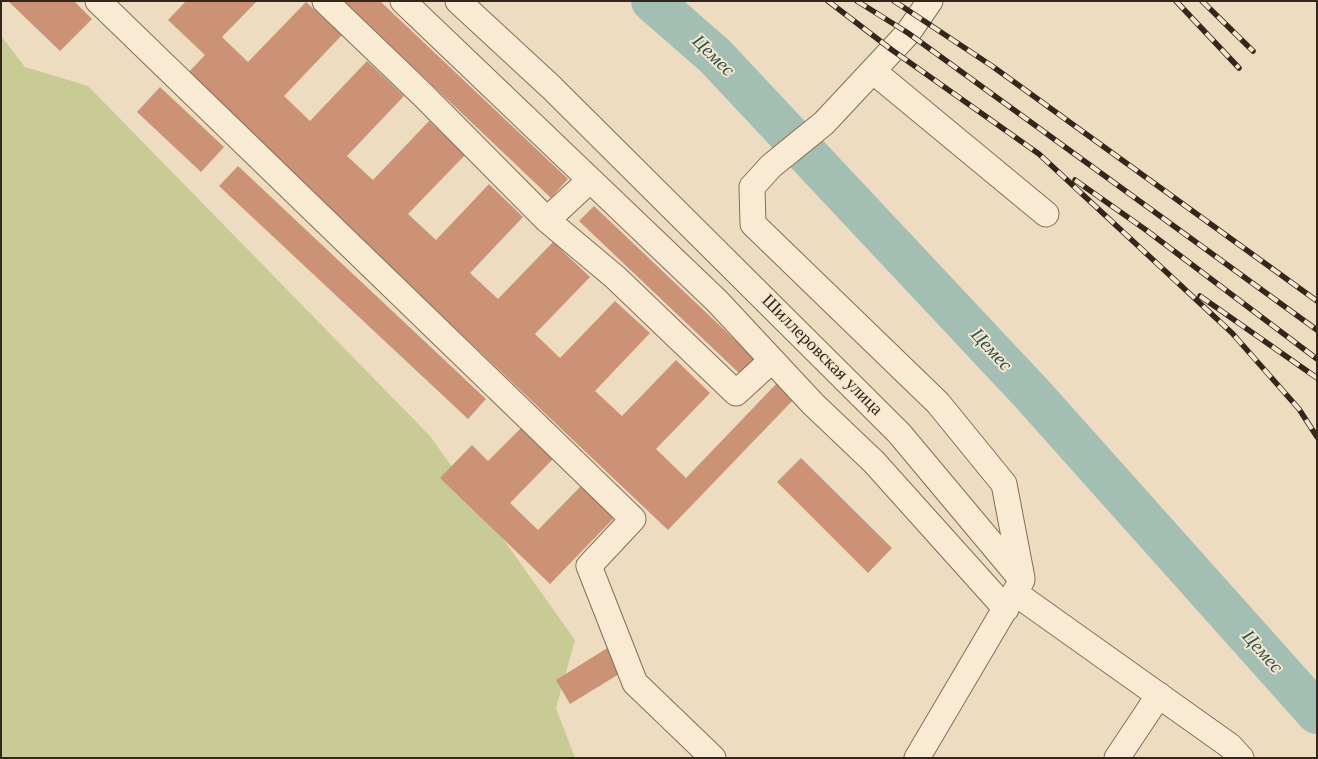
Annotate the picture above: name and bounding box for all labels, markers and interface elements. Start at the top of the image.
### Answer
water label: Цемес [687,30,739,82]
street label: Шиллеровская улица [757,290,887,420]
water label: Цемес [965,324,1017,376]
water label: Цемес [1237,626,1287,678]

